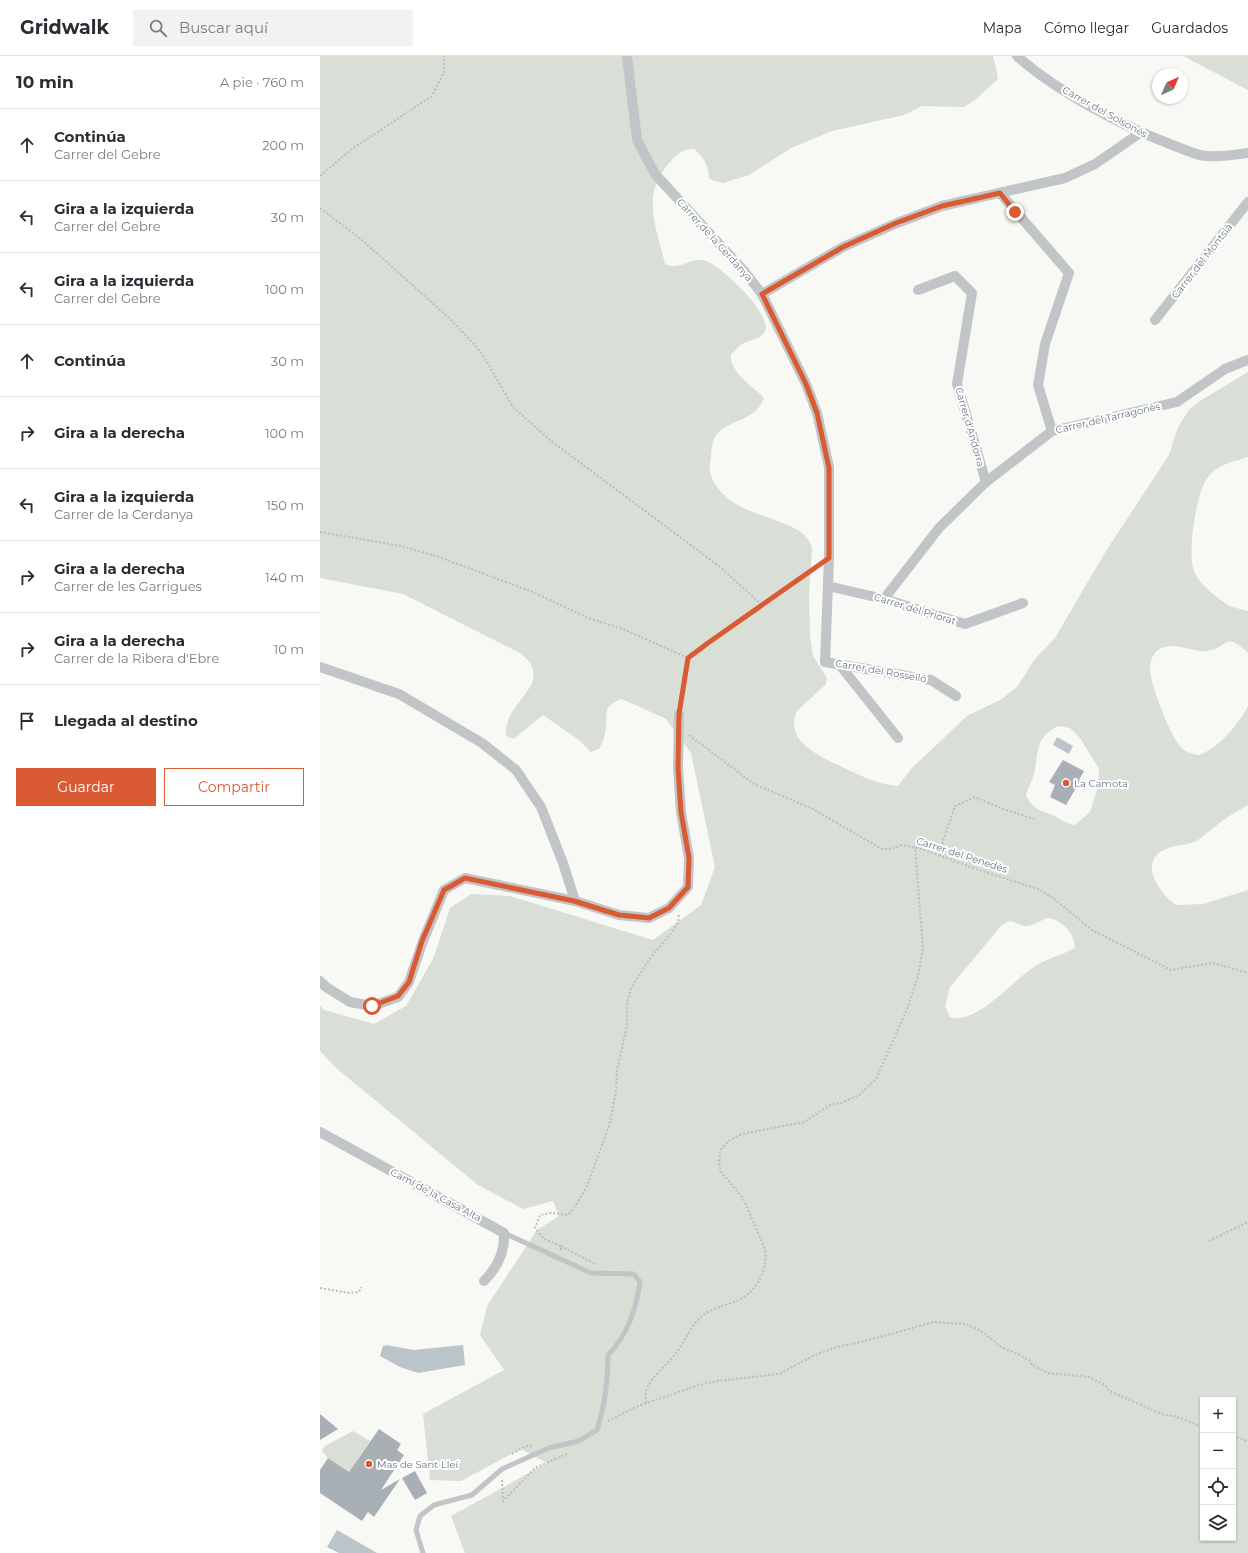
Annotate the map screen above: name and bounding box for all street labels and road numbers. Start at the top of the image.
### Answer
street label: Carrer del Solsonés [1060,83,1150,141]
street label: Carrer de la Cerdanya [674,196,756,284]
street label: Carrer del Montsià [1169,221,1235,301]
street label: Carrer d'Andorra [952,386,988,468]
street label: Carrer del Tarragonès [1054,400,1162,436]
street label: Carrer del Priorat [872,590,958,628]
street label: Carrer del Rosselló [834,657,928,685]
street label: Carrer del Penedès [915,834,1009,876]
street label: Camí de la Casa Alta [388,1165,484,1225]

